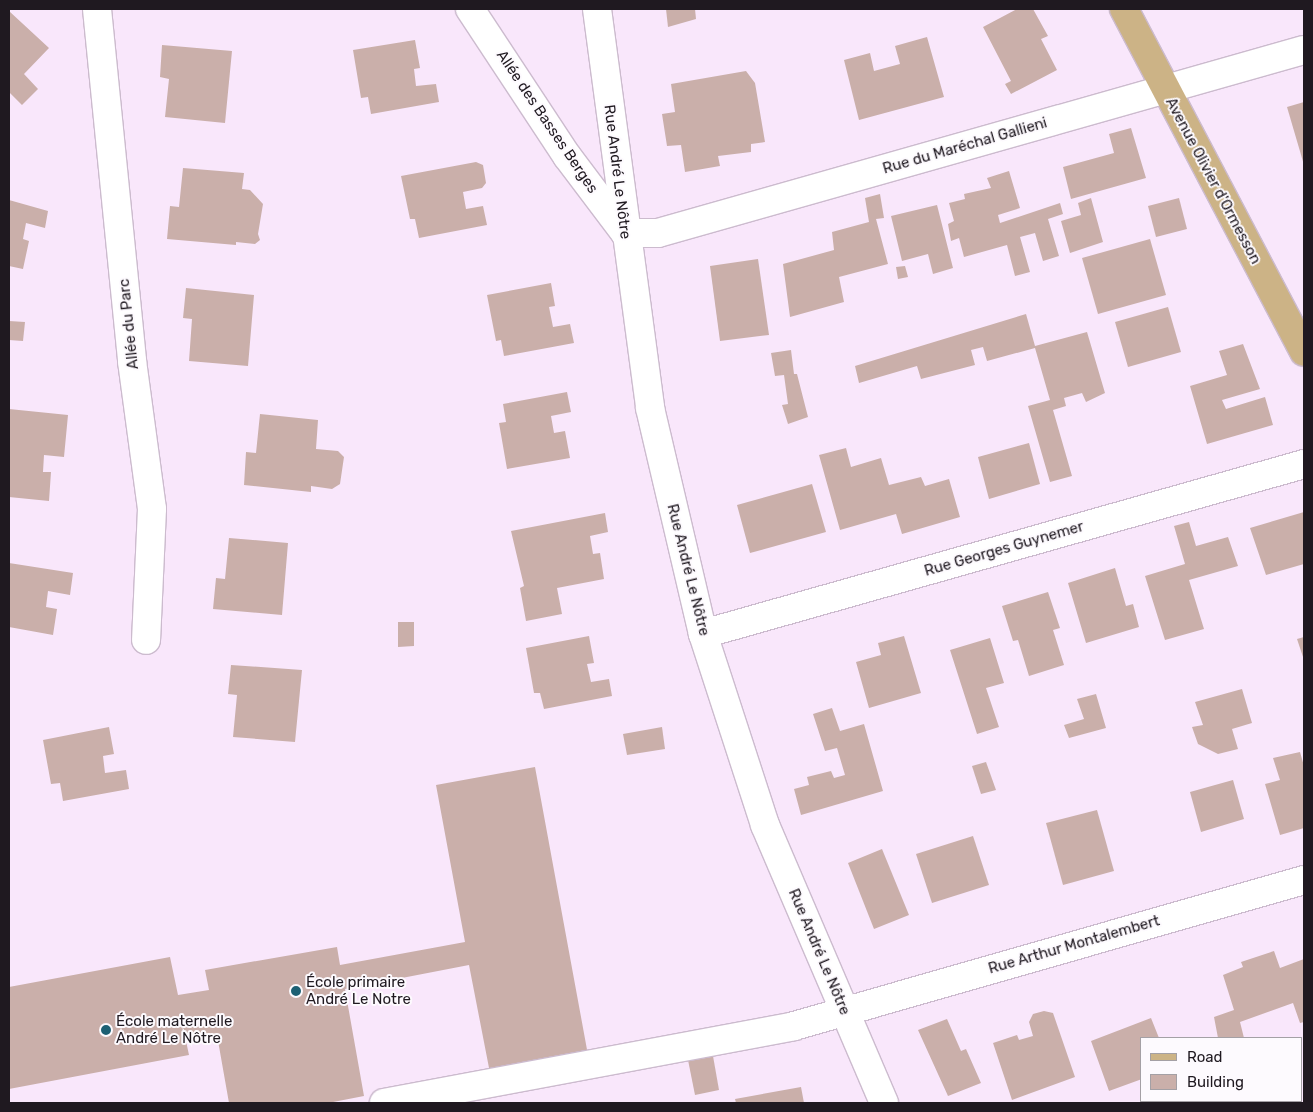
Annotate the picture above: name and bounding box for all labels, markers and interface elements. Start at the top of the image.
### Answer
street label: Allée des Basses Berges [492,47,602,197]
street label: Avenue Olivier d'Ormesson [1161,95,1265,267]
street label: Rue André Le Nôtre [600,104,634,240]
street label: Rue du Maréchal Gallieni [881,114,1049,178]
street label: Allée du Parc [115,278,143,370]
street label: Rue André Le Nôtre [663,502,713,638]
street label: Rue Georges Guynemer [922,518,1086,580]
street label: Rue André Le Nôtre [784,886,854,1018]
street label: Rue Arthur Montalembert [986,912,1162,978]
place label: École primaire André Le Notre [306,973,411,1008]
marker: École primaire André Le Notre [290,985,302,997]
place label: École maternelle André Le Nôtre [116,1012,232,1047]
marker: École maternelle André Le Nôtre [100,1024,112,1036]
legend [1140,1037,1303,1102]
text: Road [1187,1048,1223,1066]
text: Building [1187,1073,1244,1091]

